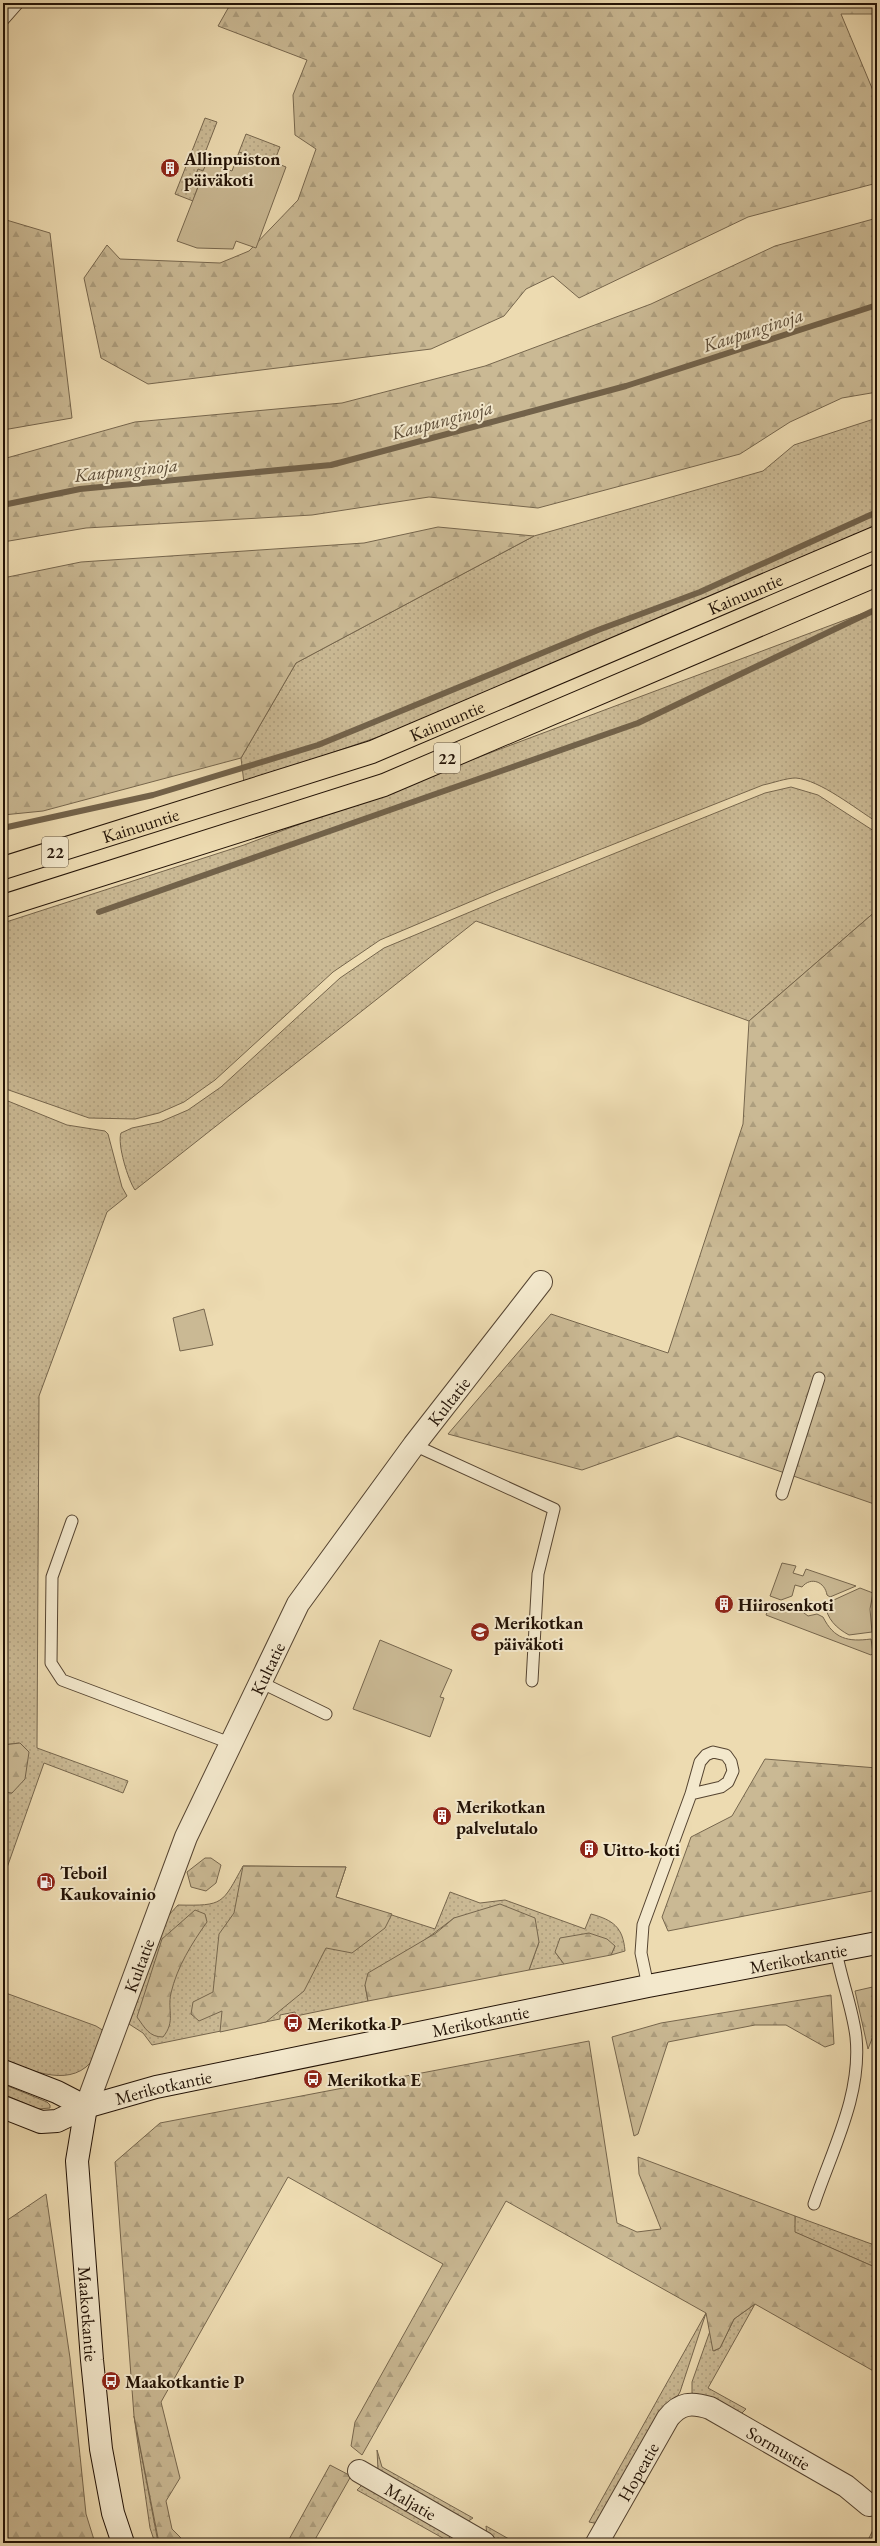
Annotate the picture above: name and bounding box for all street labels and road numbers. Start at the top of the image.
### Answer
street label: Kainuuntie [704,567,786,619]
street label: Kainuuntie [406,694,488,746]
road number: 22 [434,743,460,773]
street label: Kainuuntie [99,802,182,848]
road number: 22 [42,837,68,867]
street label: Kultatie [422,1372,475,1430]
street label: Kultatie [245,1638,290,1699]
street label: Kultatie [118,1935,159,1996]
street label: Merikotkantie [748,1937,849,1978]
street label: Merikotkantie [430,1999,531,2042]
street label: Merikotkantie [112,2064,214,2110]
street label: Maakotkantie [73,2265,104,2362]
street label: Sormustie [743,2420,815,2475]
street label: Hopeatie [612,2438,663,2505]
street label: Maljatie [381,2477,441,2525]

